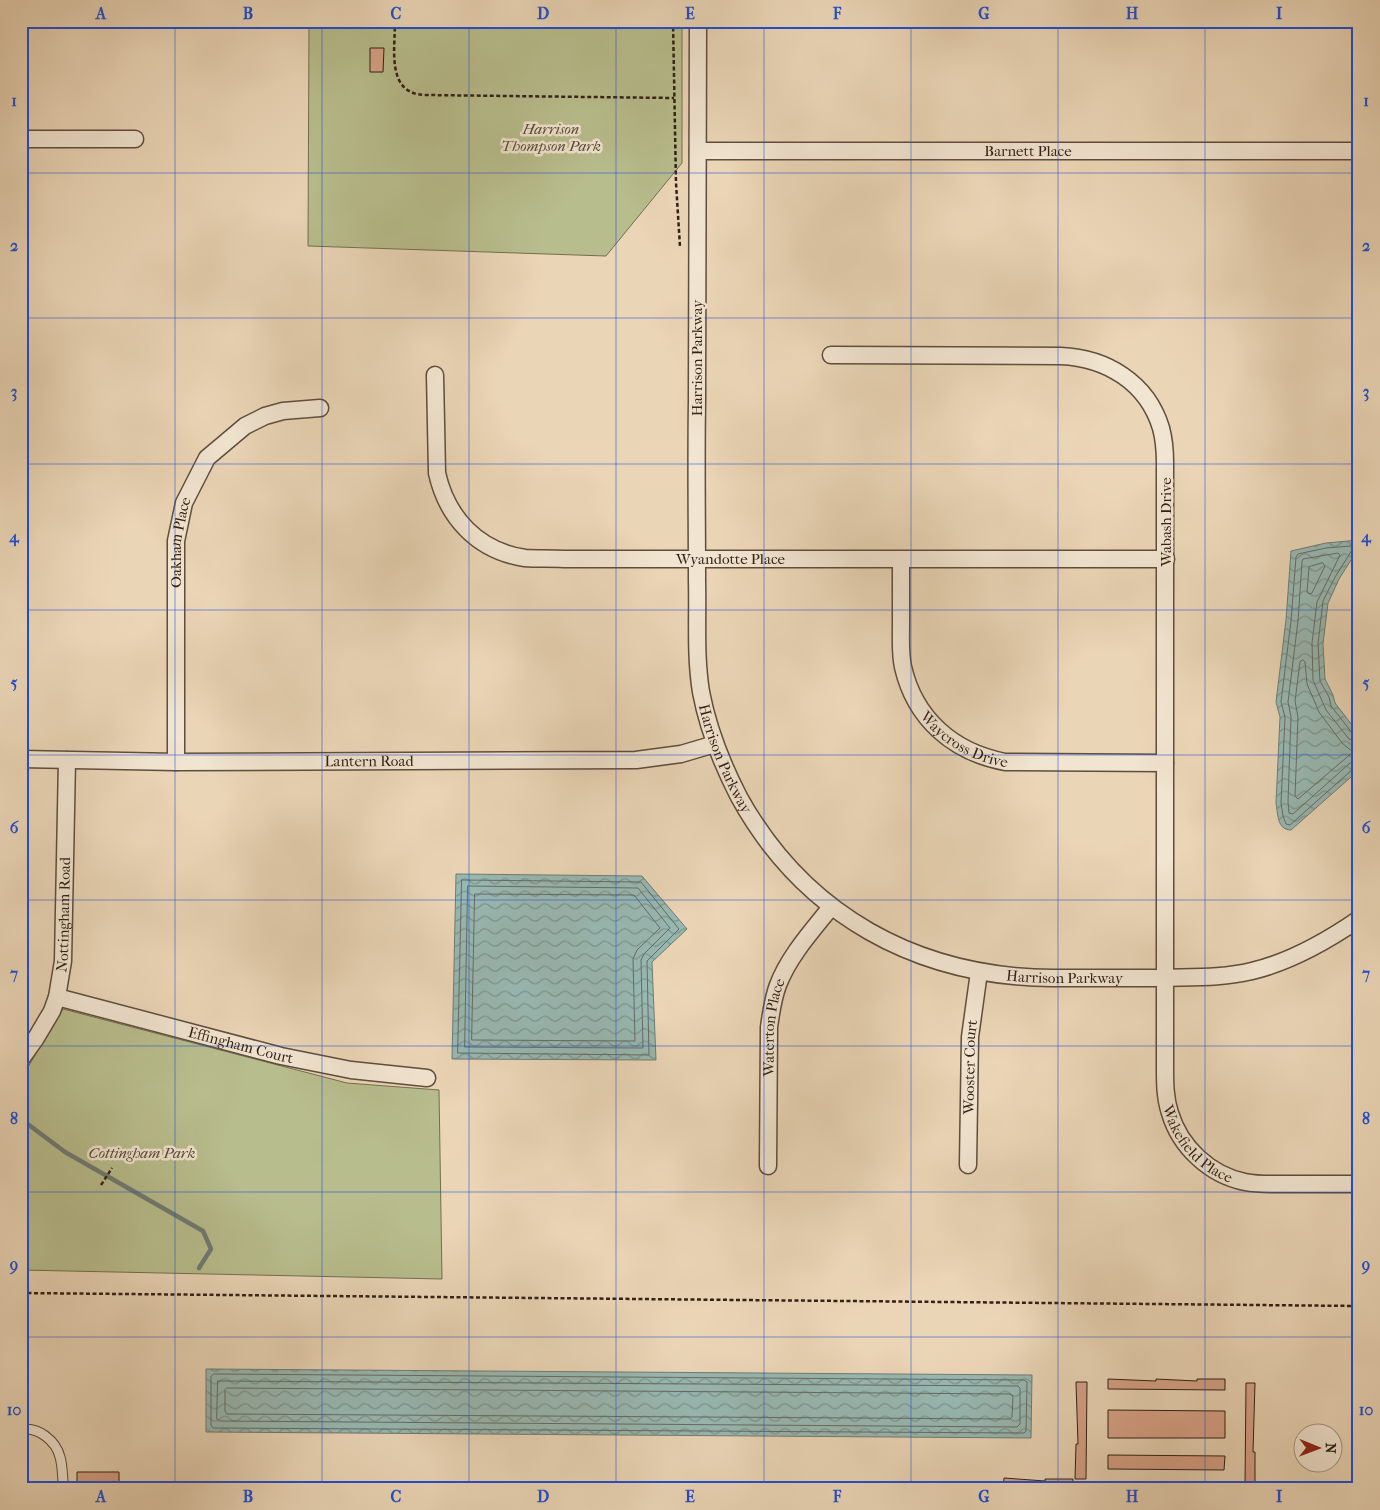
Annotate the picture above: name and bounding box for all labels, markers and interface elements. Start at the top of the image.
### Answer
text: A [95,4,107,23]
text: B [243,4,253,23]
text: C [391,4,402,23]
text: D [537,4,549,23]
text: E [685,4,695,23]
text: F [832,4,842,23]
text: G [978,4,990,23]
text: H [1126,4,1139,23]
text: I [1276,4,1283,23]
text: 1 [11,91,17,110]
text: 1 [1363,91,1369,110]
park label: Harrison Thompson Park [501,120,601,155]
street label: Barnett Place [984,142,1072,160]
text: 2 [10,236,18,255]
text: 2 [1362,236,1370,255]
street label: Harrison Parkway [688,299,706,416]
text: 3 [11,382,17,402]
text: 3 [1363,382,1369,402]
street label: Wabash Drive [1157,477,1175,568]
street label: Oakham Place [166,493,195,588]
text: 4 [8,527,20,547]
text: 4 [1360,527,1372,547]
street label: Wyandotte Place [675,550,786,568]
text: 5 [11,673,18,692]
text: 5 [1363,673,1370,692]
street label: Harrison Parkway [695,702,756,817]
street label: Waycross Drive [916,707,1010,771]
street label: Lantern Road [324,752,414,770]
text: 6 [10,818,19,837]
text: 6 [1362,818,1371,837]
street label: Nottingham Road [52,856,74,973]
text: 7 [9,964,18,983]
text: 7 [1361,964,1370,983]
street label: Harrison Parkway [1005,966,1124,987]
street label: Waterton Place [760,975,789,1078]
street label: Wooster Court [960,1018,981,1116]
street label: Effingham Court [186,1023,295,1067]
street label: Wakefield Place [1159,1102,1236,1187]
text: 8 [10,1109,18,1128]
text: 8 [1362,1109,1370,1128]
park label: Cottingham Park [89,1144,196,1162]
text: 9 [9,1255,18,1275]
text: 9 [1361,1255,1370,1275]
text: 10 [7,1400,21,1419]
text: 10 [1359,1400,1373,1419]
north arrow [1292,1422,1342,1472]
text: N [1322,1443,1339,1454]
text: A [95,1487,107,1506]
text: B [243,1487,253,1506]
text: C [391,1487,402,1506]
text: D [537,1487,549,1506]
text: E [685,1487,695,1506]
text: F [832,1487,842,1506]
text: G [978,1487,990,1506]
text: H [1126,1487,1139,1506]
text: I [1276,1487,1283,1506]

